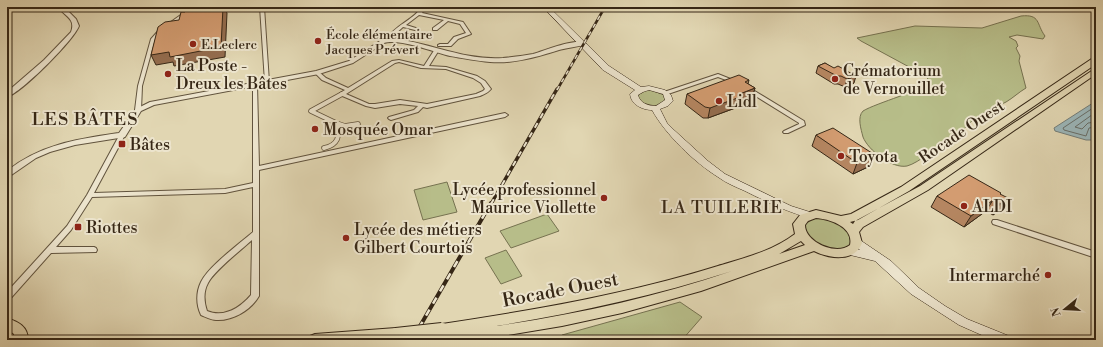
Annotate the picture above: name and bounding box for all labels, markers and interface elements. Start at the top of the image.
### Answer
place label: École élémentaire Jacques Prévert [325,26,433,58]
marker: École élémentaire Jacques Prévert [313,36,323,46]
place label: E.Leclerc [201,37,257,53]
marker: E.Leclerc [188,39,198,49]
place label: La Poste - Dreux les Bâtes [176,56,287,94]
place label: Crématorium de Vernouillet [843,61,945,99]
marker: La Poste - Dreux les Bâtes [163,69,173,79]
marker: Crématorium de Vernouillet [830,74,840,84]
place label: Lidl [727,92,757,112]
marker: Lidl [714,96,724,106]
street label: Rocade Ouest [915,96,1008,168]
district label: LES BÂTES [31,108,139,131]
place label: Mosquée Omar [323,120,433,140]
marker: Mosquée Omar [310,124,320,134]
place label: Bâtes [129,135,170,155]
marker: Bâtes [117,139,127,149]
place label: Toyota [849,147,899,167]
marker: Toyota [836,151,846,161]
place label: Lycée professionnel Maurice Viollette [452,180,596,218]
marker: Lycée professionnel Maurice Viollette [599,193,609,203]
district label: LA TUILERIE [661,197,783,219]
place label: ALDI [971,197,1012,217]
marker: ALDI [959,201,969,211]
place label: Riottes [86,218,138,238]
place label: Lycée des métiers Gilbert Courtois [354,220,482,258]
marker: Riottes [73,222,83,232]
marker: Lycée des métiers Gilbert Courtois [341,233,351,243]
place label: Intermarché [949,266,1040,286]
street label: Rocade Ouest [500,267,620,313]
marker: Intermarché [1043,270,1053,280]
north arrow [1045,289,1085,329]
text: N [1048,305,1064,318]

